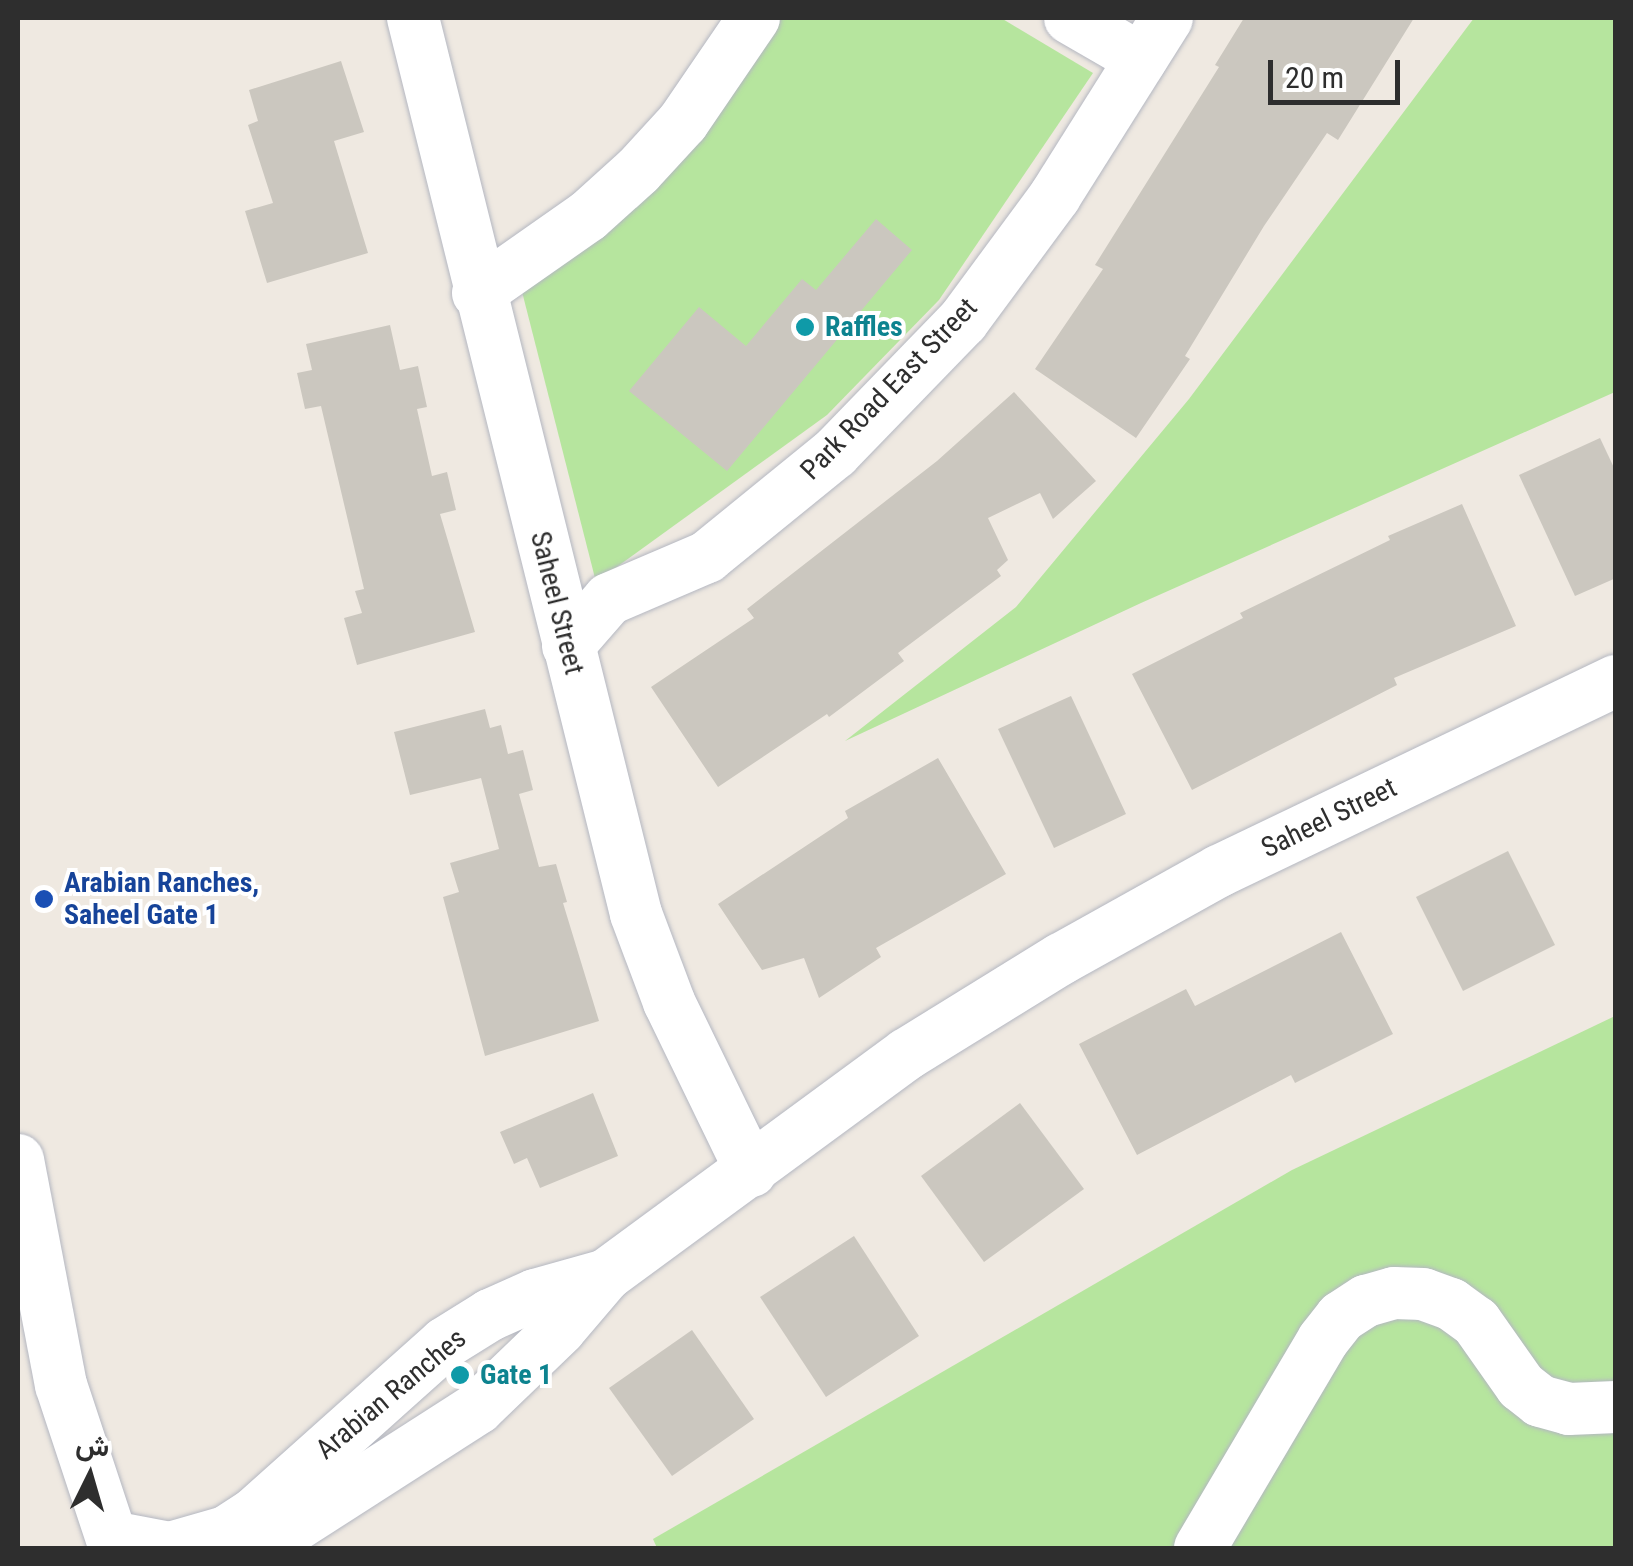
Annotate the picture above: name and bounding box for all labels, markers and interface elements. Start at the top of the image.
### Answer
scale bar [1273,40,1406,102]
text: 20 m [1285,60,1344,95]
street label: Park Road East Street [794,291,984,487]
place label: Raffles [825,310,903,344]
marker: Raffles [794,316,816,338]
street label: Saheel Street [523,528,591,678]
street label: Saheel Street [1256,771,1402,865]
place label: Arabian Ranches, Saheel Gate 1 [64,866,259,932]
marker: Arabian Ranches, Saheel Gate 1 [33,888,55,910]
street label: Arabian Ranches [309,1322,473,1466]
place label: Gate 1 [480,1358,552,1392]
marker: Gate 1 [449,1364,471,1386]
north arrow [40,1426,140,1526]
text: ش [74,1428,111,1464]

